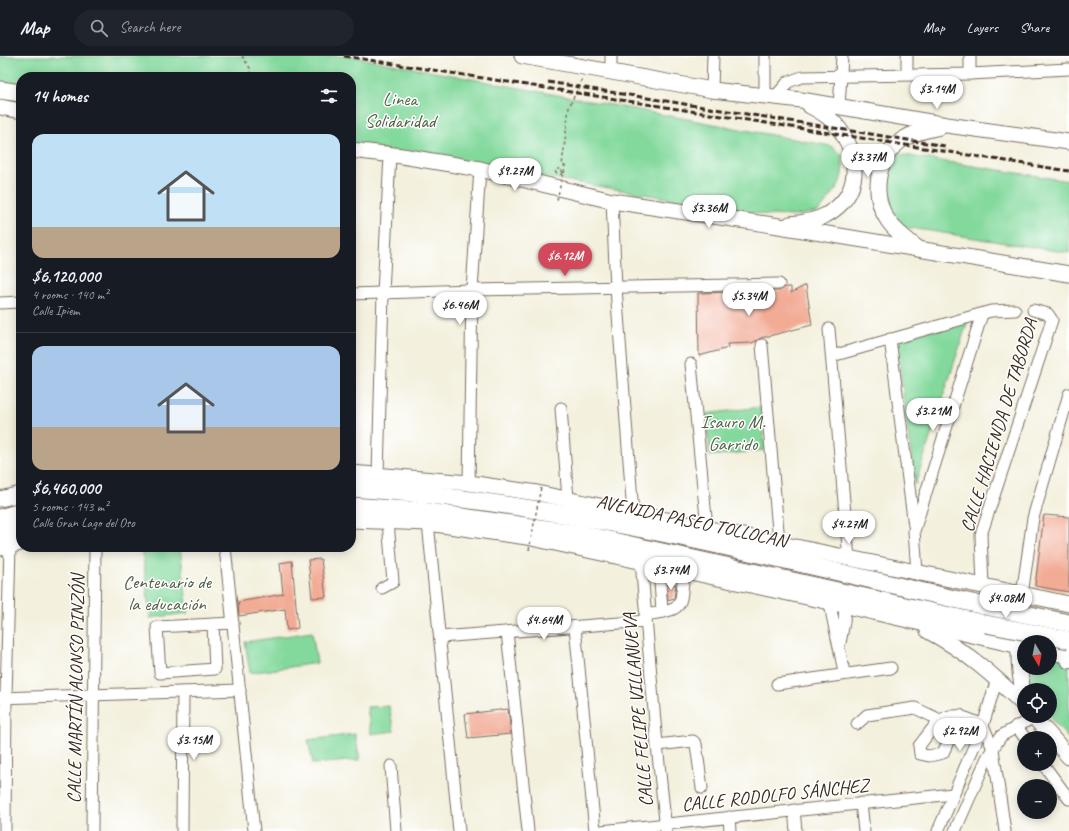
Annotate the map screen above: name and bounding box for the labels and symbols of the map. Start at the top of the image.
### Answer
pin: $3.14M [904,76,970,110]
park label: Linea Solidaridad [365,87,439,133]
pin: $3.37M [835,144,901,178]
pin: $9.27M [482,158,548,192]
pin: $3.36M [676,195,742,229]
pin: $6.12M [532,243,598,277]
pin: $5.34M [716,283,782,317]
pin: $6.46M [427,292,493,326]
street label: CALLE HACIENDA DE TABORDA [955,315,1043,535]
pin: $3.21M [900,398,966,432]
park label: Isauro M. Garrido [701,410,766,456]
street label: AVENIDA PASEO TOLLOCAN [595,489,792,553]
pin: $4.27M [816,511,882,545]
pin: $3.74M [638,557,704,591]
park label: Centenario de la educación [123,570,213,616]
street label: CALLE MARTÍN ALONSO PINZÓN [62,572,90,804]
pin: $4.08M [973,585,1039,619]
pin: $4.64M [511,607,577,641]
street label: CALLE FELIPE VILLANUEVA [617,611,658,808]
north arrow [1017,635,1057,675]
pin: $2.92M [927,718,993,752]
pin: $3.15M [161,727,227,761]
street label: CALLE RODOLFO SÁNCHEZ [681,773,873,817]

